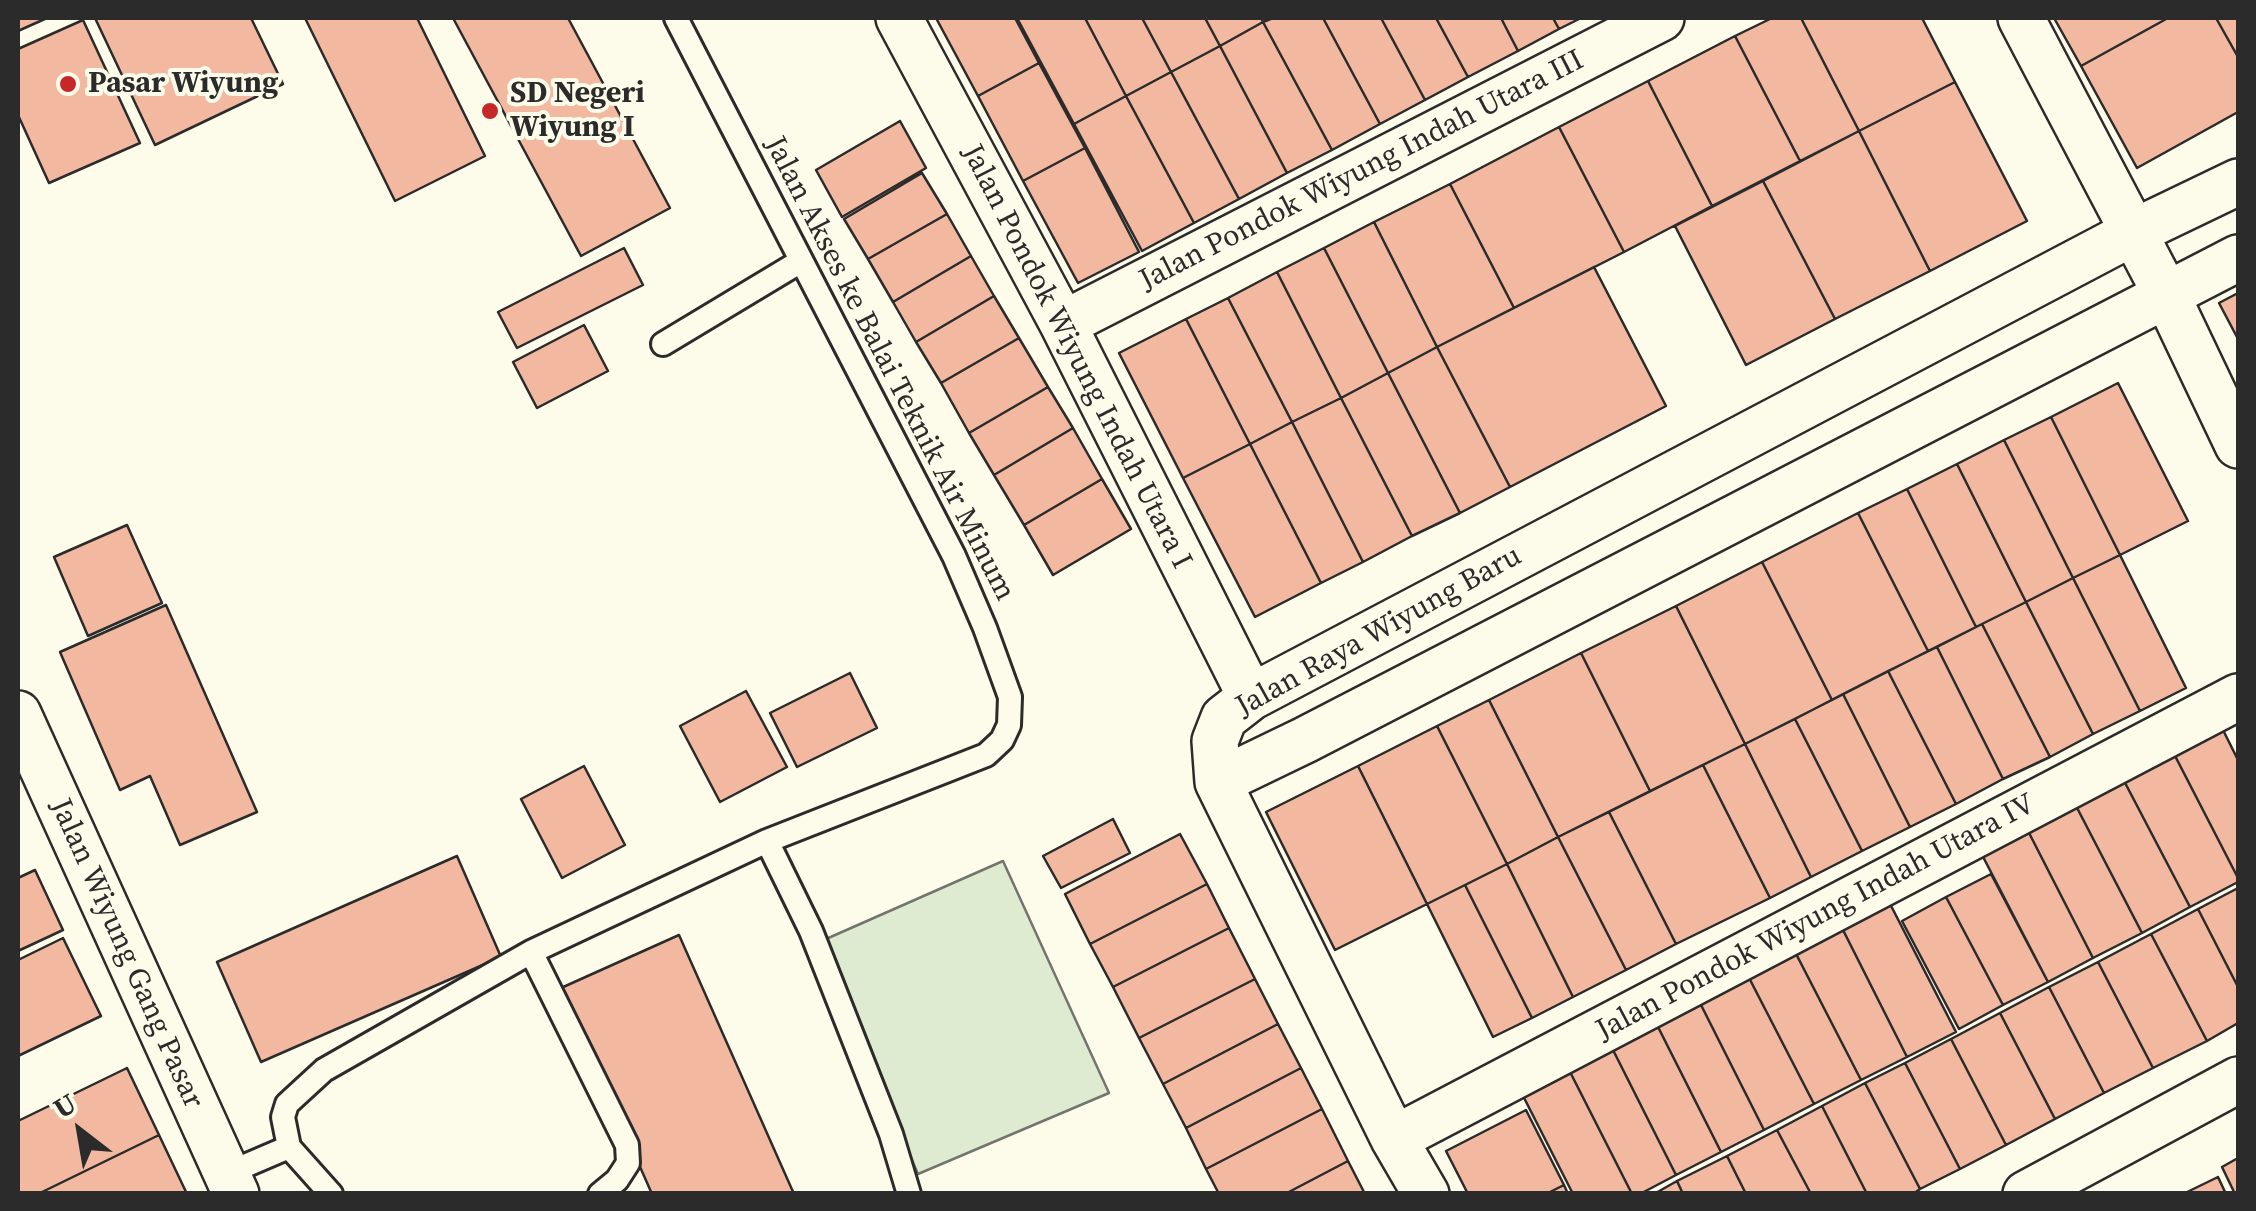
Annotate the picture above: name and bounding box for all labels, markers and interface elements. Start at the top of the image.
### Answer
street label: Jalan Pondok Wiyung Indah Utara III [1134,43,1590,299]
place label: Pasar Wiyung [88,66,278,102]
marker: Pasar Wiyung [57,73,79,95]
place label: SD Negeri Wiyung I [510,76,645,146]
marker: SD Negeri Wiyung I [479,100,501,122]
street label: Jalan Akses ke Balai Teknik Air Minum [756,131,1022,607]
street label: Jalan Pondok Wiyung Indah Utara I [953,139,1199,575]
street label: Jalan Raya Wiyung Baru [1230,539,1528,725]
street label: Jalan Pondok Wiyung Indah Utara IV [1591,787,2041,1049]
street label: Jalan Wiyung Gang Pasar [41,794,211,1114]
north arrow [30,1081,130,1181]
text: U [46,1084,83,1127]

